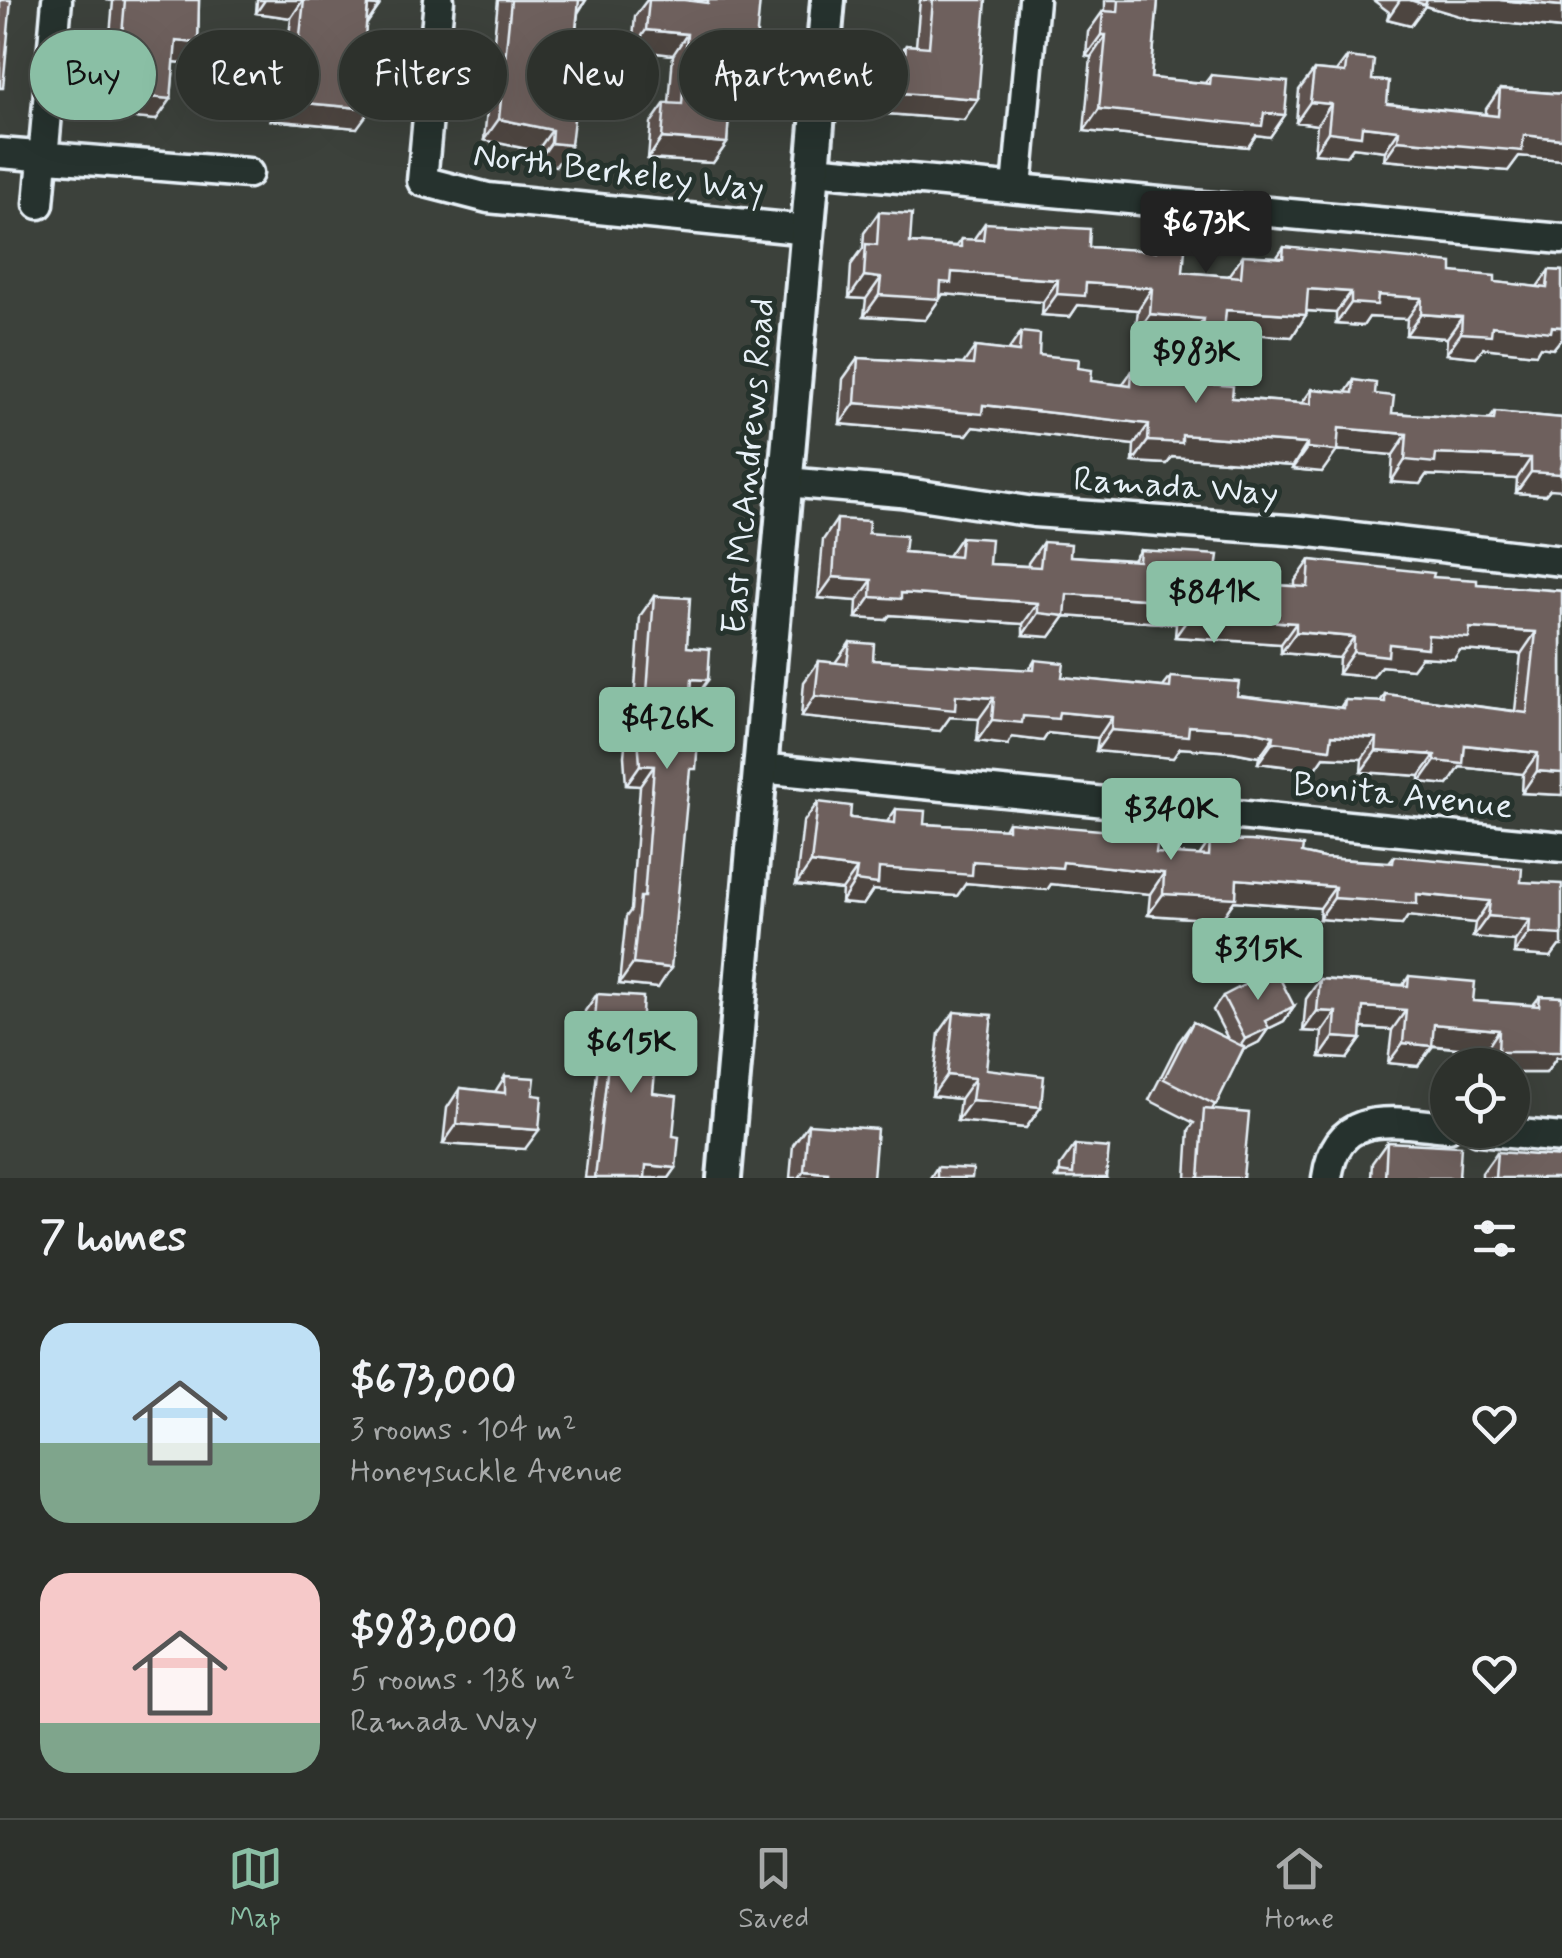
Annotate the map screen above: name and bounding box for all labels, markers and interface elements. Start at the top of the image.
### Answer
chip: Buy [30,30,156,120]
chip: Rent [176,30,319,120]
chip: Filters [339,30,507,120]
chip: New [527,30,659,120]
chip: Apartment [679,30,908,120]
street label: North Berkeley Way [471,132,767,214]
pin: $673K [1136,191,1276,276]
text: $673K [1163,202,1249,244]
street label: East McAndrews Road [711,296,787,636]
pin: $983K [1126,321,1266,406]
text: $983K [1152,332,1240,374]
street label: Ramada Way [1072,457,1280,517]
pin: $841K [1144,561,1284,646]
text: $841K [1168,572,1260,614]
pin: $426K [597,687,737,772]
text: $426K [621,698,713,740]
street label: Bonita Avenue [1291,762,1515,830]
pin: $340K [1101,778,1241,863]
text: $340K [1124,789,1218,831]
pin: $315K [1188,918,1328,1003]
text: $315K [1214,929,1302,971]
pin: $615K [561,1011,701,1096]
text: $615K [586,1022,676,1064]
map controls [1430,1048,1530,1148]
button: locate [1430,1048,1530,1148]
text: 7 homes [40,1211,187,1266]
icon: filters [1467,1211,1522,1266]
text: $673,000 [350,1354,516,1409]
icon: home [120,1363,240,1483]
icon: heart [1467,1396,1522,1451]
text: 3 rooms · 104 m² [350,1409,576,1451]
text: Honeysuckle Avenue [350,1451,623,1493]
text: $983,000 [350,1604,517,1659]
icon: home [120,1613,240,1733]
icon: heart [1467,1646,1522,1701]
text: 5 rooms · 138 m² [350,1659,575,1701]
text: Ramada Way [350,1701,538,1743]
tab: Map [228,1841,283,1938]
tab: Saved [738,1841,809,1938]
tab: Home [1265,1841,1334,1938]

